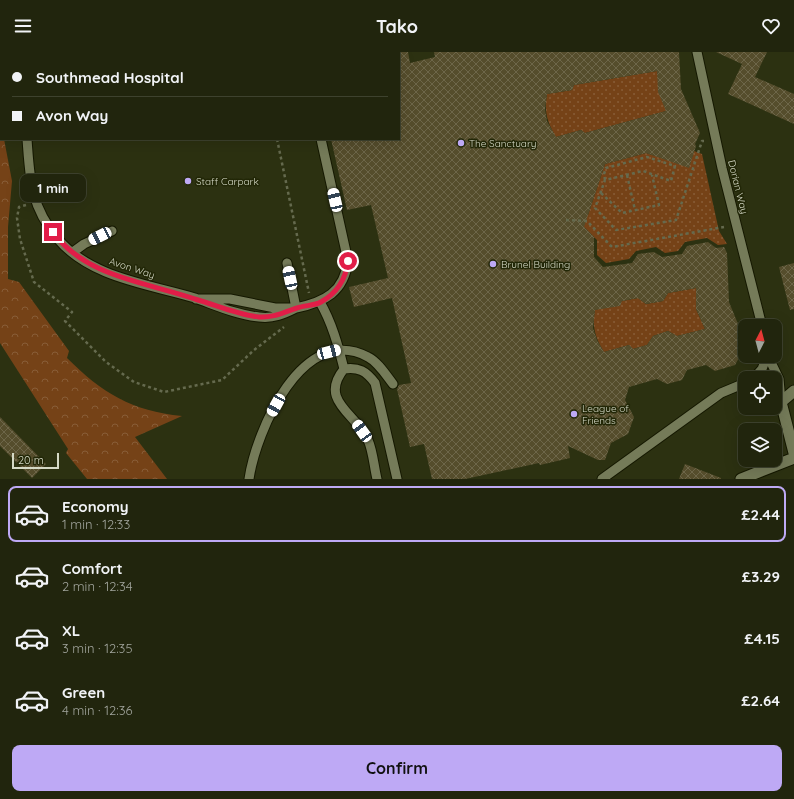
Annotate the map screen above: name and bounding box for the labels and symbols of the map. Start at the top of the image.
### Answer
place label: The Sanctuary [469,137,536,150]
marker: The Sanctuary [456,138,466,148]
street label: Dorian Way [725,159,751,215]
callout: 1 min [20,174,86,202]
place label: Staff Carpark [196,175,259,188]
marker: Staff Carpark [183,176,193,186]
car [326,187,344,213]
route end [44,223,62,241]
car [87,225,113,247]
route start [339,252,357,270]
street label: Avon Way [108,255,156,281]
place label: Brunel Building [501,258,570,271]
marker: Brunel Building [488,259,498,269]
car [282,265,298,291]
north arrow [738,319,782,363]
car [316,343,342,361]
car [265,392,287,418]
place label: League of Friends [582,402,629,427]
marker: League of Friends [569,409,579,419]
car [350,418,374,444]
scale bar [12,451,59,470]

